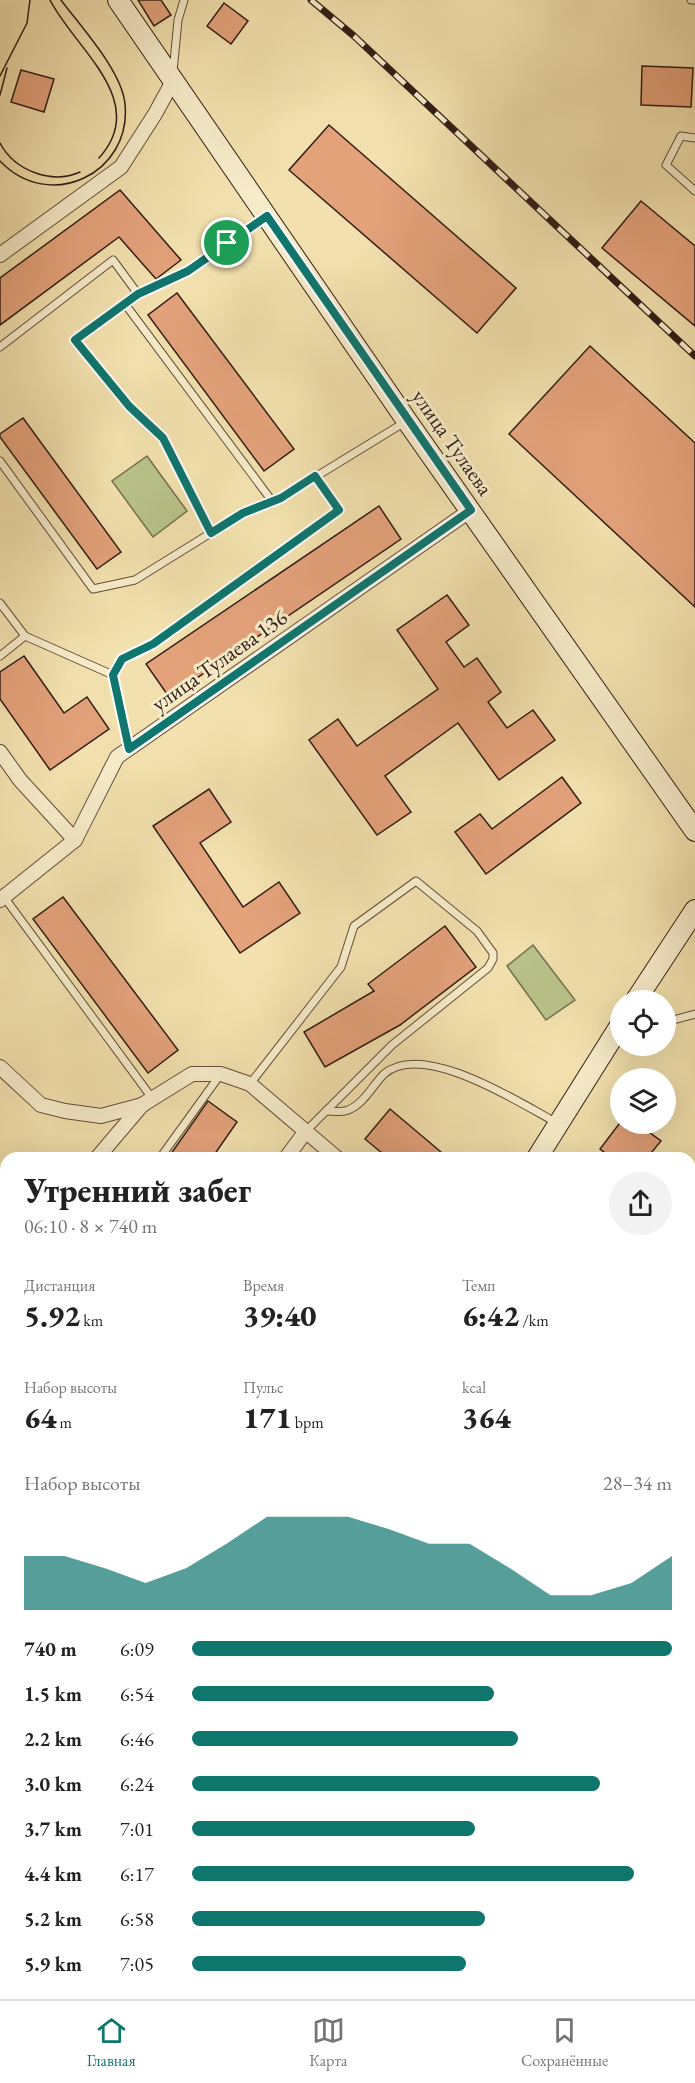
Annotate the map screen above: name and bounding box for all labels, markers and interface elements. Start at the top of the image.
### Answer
pin [201,217,252,268]
icon: arrive [210,226,243,259]
street label: улица Тулаева [405,383,500,501]
street label: улица Тулаева 136 [146,603,293,718]
map controls [610,990,676,1134]
button: locate [610,990,676,1056]
button: layers [610,1068,676,1134]
text: Утренний забег [24,1169,251,1212]
button: share [609,1172,672,1235]
text: 06:10 · 8 × 740 m [24,1213,157,1239]
text: Дистанция [24,1275,95,1296]
text: Время [243,1275,284,1296]
text: Темп [462,1275,495,1296]
text: 5.92 [24,1296,80,1335]
text: 39:40 [243,1296,316,1335]
text: 6:42 [462,1296,519,1335]
text: km [80,1310,103,1331]
text: /km [519,1310,549,1331]
text: Набор высоты [24,1377,117,1398]
text: Пульс [243,1377,284,1398]
text: kcal [462,1377,486,1398]
text: 64 [24,1398,56,1437]
text: 171 [243,1398,292,1437]
text: 364 [462,1398,511,1437]
text: m [56,1412,72,1433]
text: bpm [292,1412,324,1433]
text: Набор высоты [24,1470,140,1496]
text: 28–34 m [603,1470,672,1496]
text: 740 m [24,1636,77,1662]
text: 6:09 [120,1636,154,1662]
text: 1.5 km [24,1681,82,1707]
text: 6:54 [120,1681,154,1707]
text: 2.2 km [24,1726,82,1752]
text: 6:46 [120,1726,154,1752]
text: 3.0 km [24,1771,82,1797]
text: 6:24 [120,1771,154,1797]
text: 3.7 km [24,1816,82,1842]
text: 7:01 [120,1816,154,1842]
text: 4.4 km [24,1861,82,1887]
text: 6:17 [120,1861,154,1887]
text: 5.2 km [24,1906,82,1932]
text: 6:58 [120,1906,154,1932]
text: 5.9 km [24,1951,82,1977]
text: 7:05 [120,1951,154,1977]
tab: Главная [87,2014,136,2071]
tab: Карта [309,2014,347,2071]
tab: Сохранённые [521,2014,608,2071]

